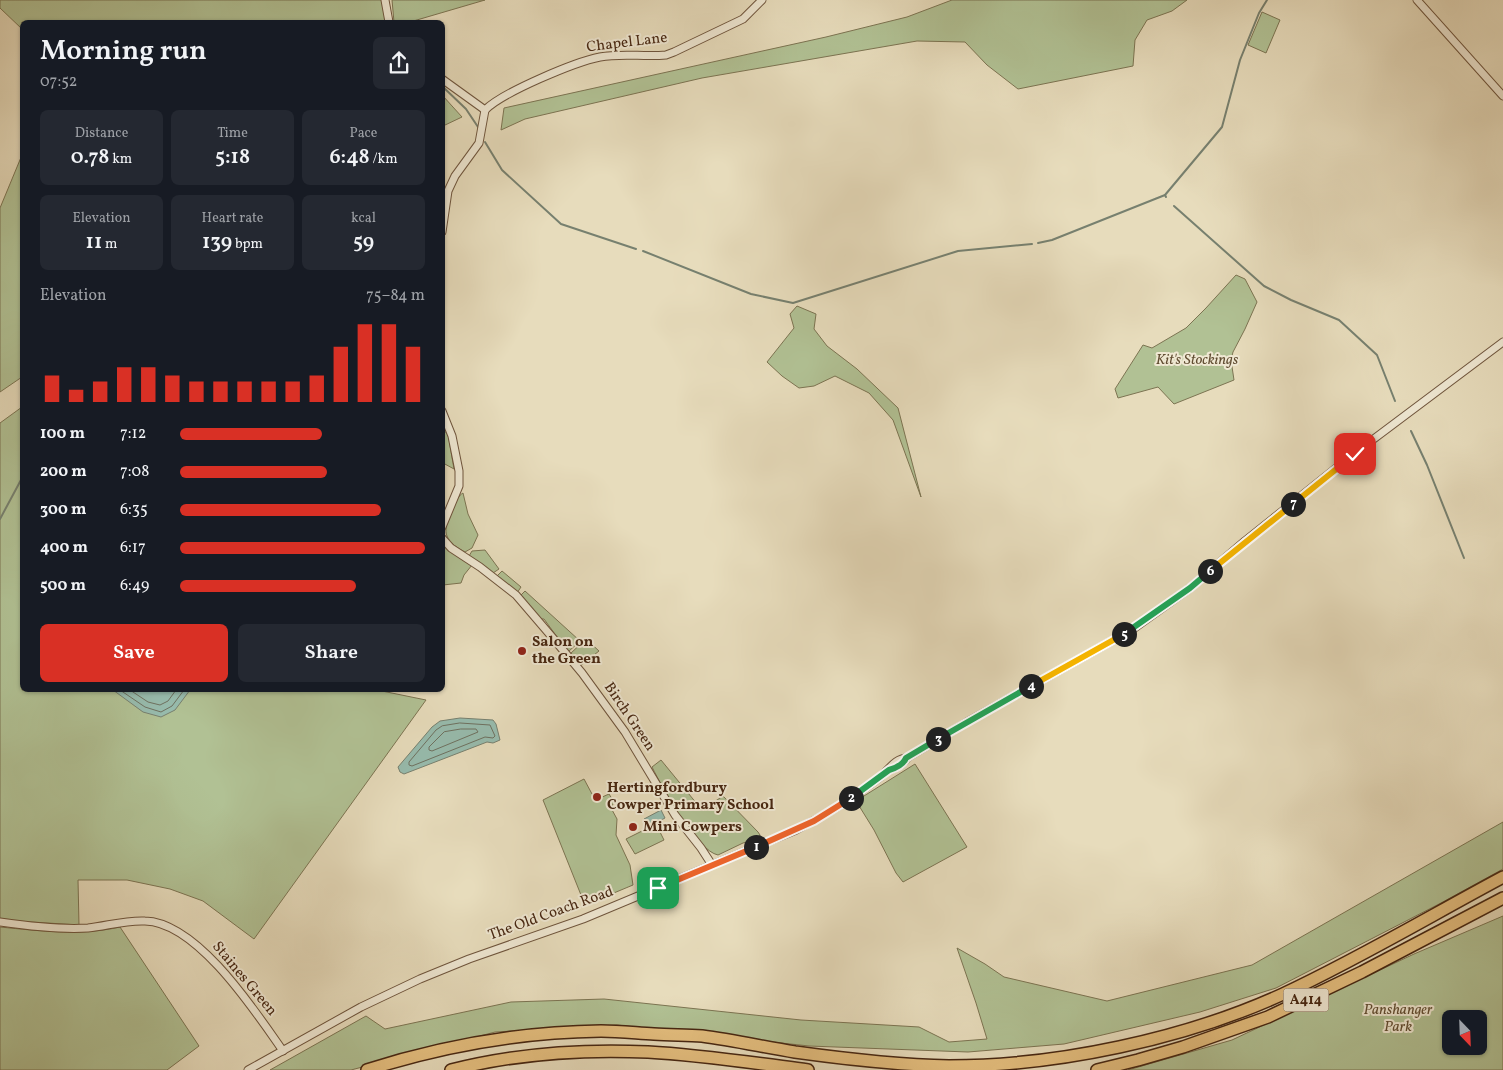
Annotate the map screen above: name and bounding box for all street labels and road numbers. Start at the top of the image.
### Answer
street label: Chapel Lane [585,28,669,58]
street label: Birch Green [598,678,660,756]
street label: The Old Coach Road [485,882,617,946]
street label: Staines Green [207,937,281,1021]
road number: A414 [1284,988,1328,1012]

